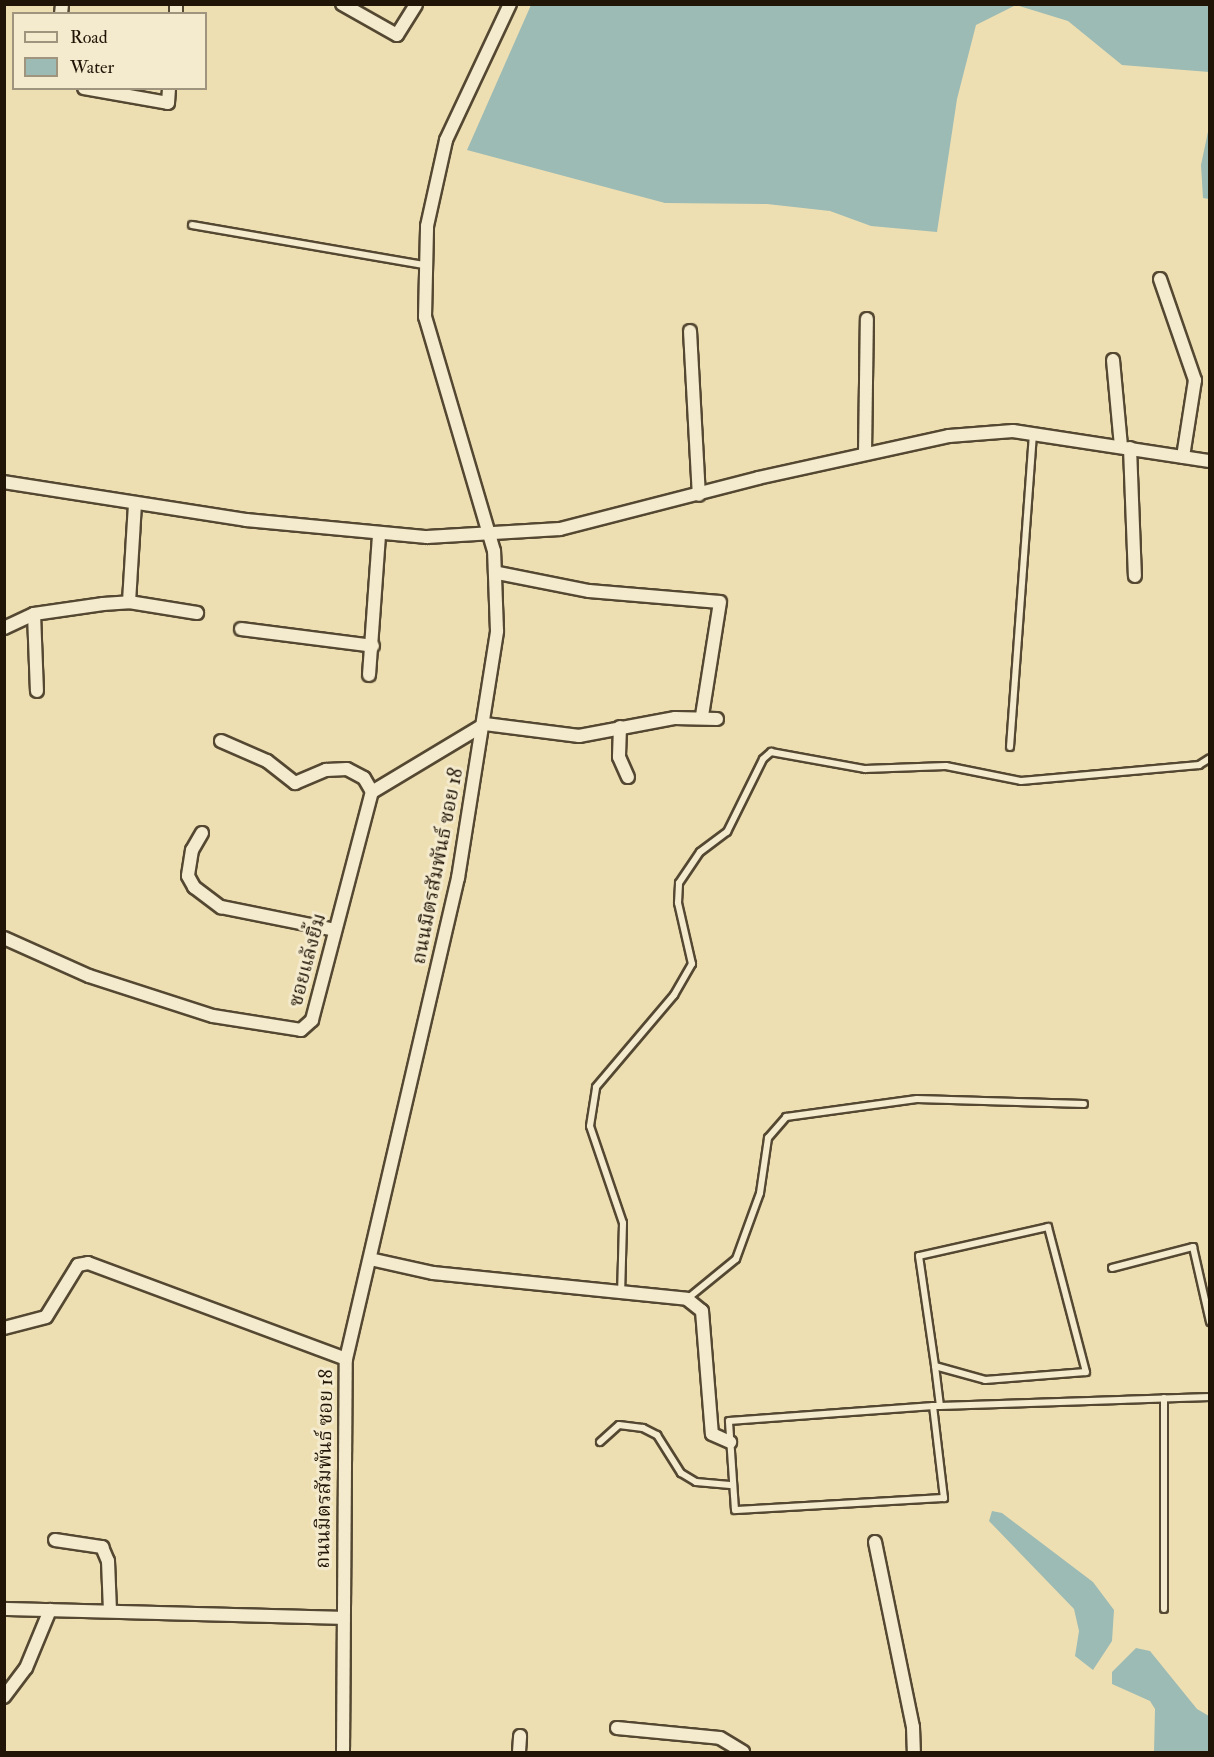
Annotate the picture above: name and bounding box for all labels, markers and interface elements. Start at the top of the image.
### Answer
legend [12,12,207,90]
text: Road [70,26,108,49]
text: Water [70,56,114,79]
street label: ถนนมิตรสัมพันธ์ ซอย 18 [406,766,468,966]
street label: ซอยแล้งยิ้ม [283,911,331,1009]
street label: ถนนมิตรสัมพันธ์ ซอย 18 [310,1369,338,1569]

